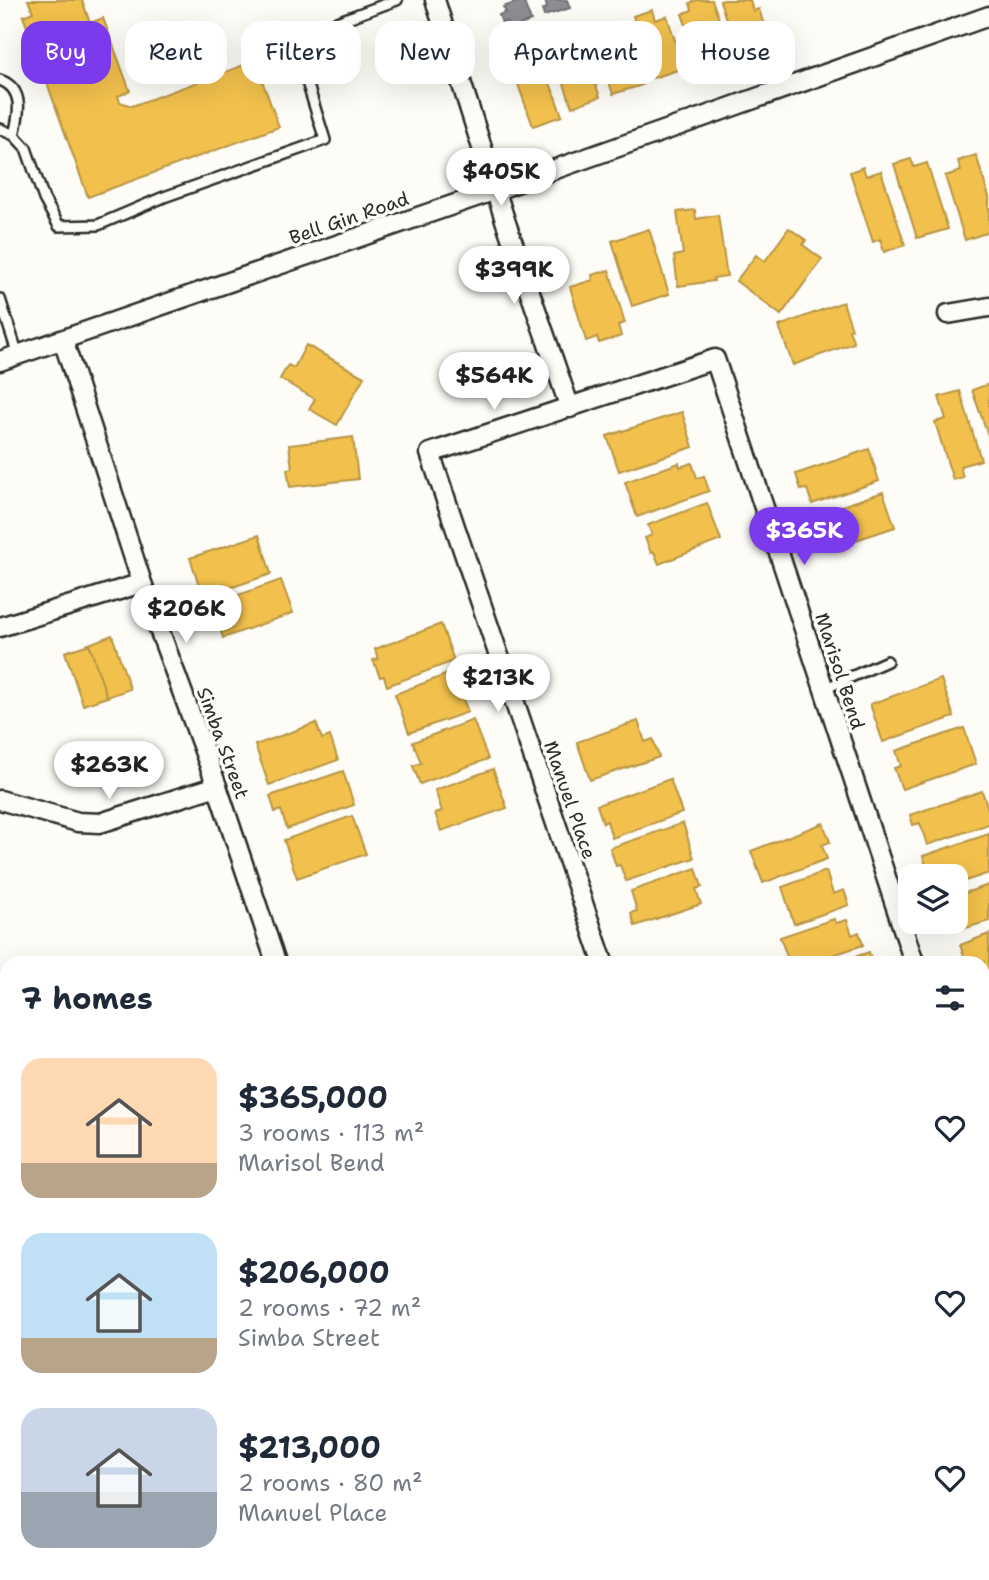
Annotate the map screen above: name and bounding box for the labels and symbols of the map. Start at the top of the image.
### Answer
pin: $405K [452,148,550,208]
street label: Bell Gin Road [286,186,412,250]
pin: $399K [465,246,563,306]
pin: $564K [445,352,543,412]
pin: $365K [755,508,853,567]
pin: $206K [137,586,235,645]
street label: Marisol Bend [809,610,871,732]
pin: $213K [449,654,547,714]
street label: Simba Street [191,684,255,802]
street label: Manuel Place [538,738,602,862]
pin: $263K [60,742,158,801]

